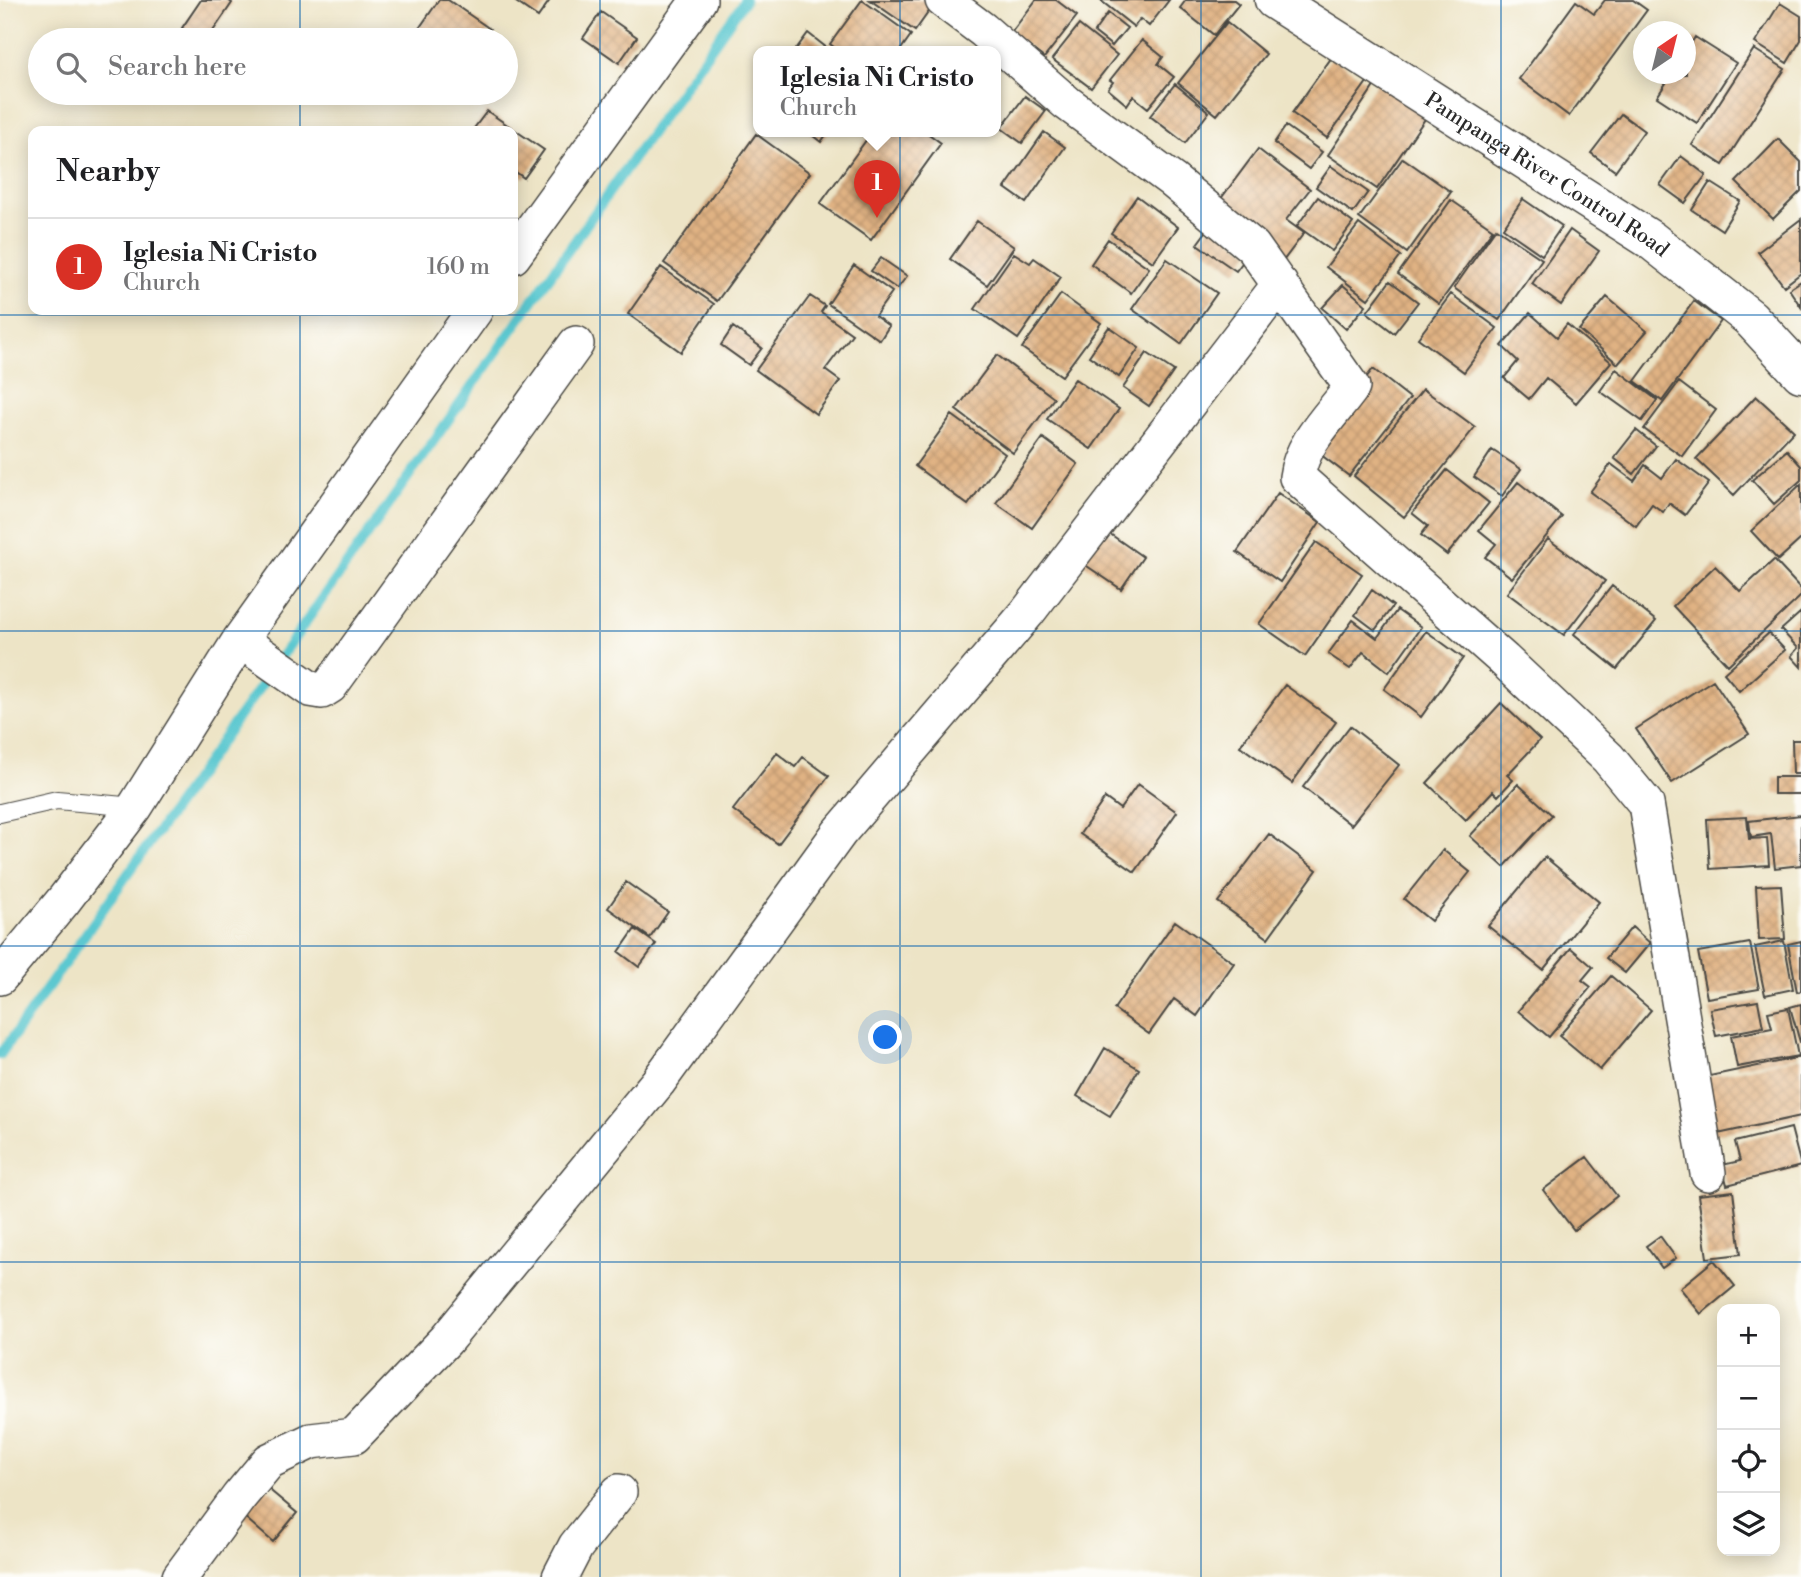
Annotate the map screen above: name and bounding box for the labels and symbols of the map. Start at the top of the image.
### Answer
north arrow [1633,21,1696,84]
street label: Pampanga River Control Road [1420,87,1674,263]
pin: 1 [854,160,900,218]
your location [868,1020,902,1054]

